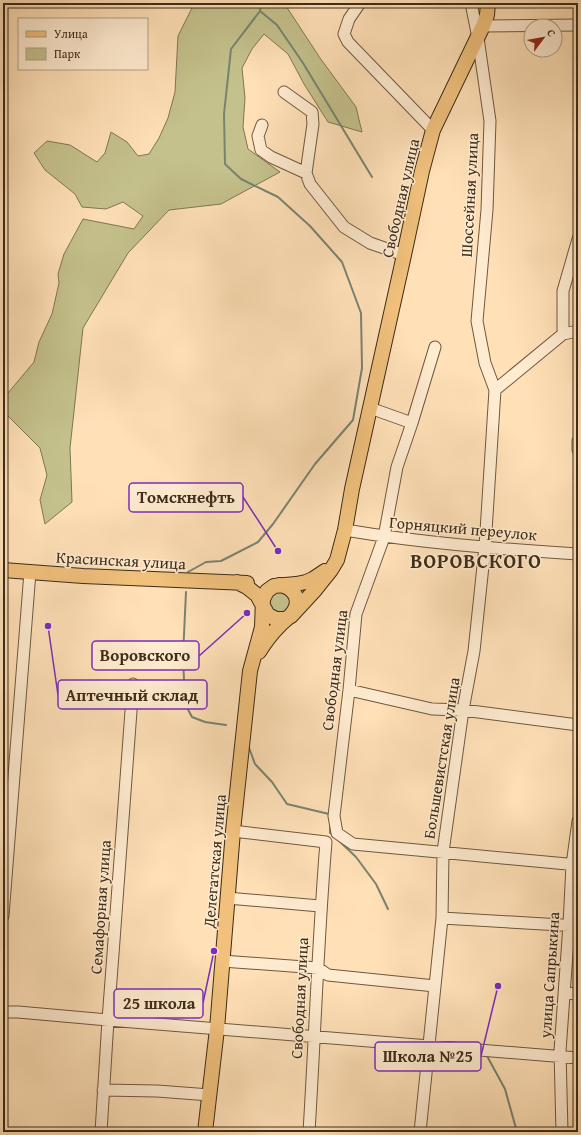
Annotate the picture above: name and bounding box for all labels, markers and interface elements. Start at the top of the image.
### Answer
legend [18,18,148,70]
north arrow [523,18,563,58]
text: Улица [54,25,88,42]
text: С [543,26,560,40]
text: Парк [54,45,81,62]
street label: Шоссейная улица [454,132,484,258]
street label: Свободная улица [375,136,425,260]
callout: Томскнефть [129,483,243,512]
text: Томскнефть [137,484,235,509]
street label: Горняцкий переулок [388,510,538,546]
street label: Красинская улица [56,545,187,575]
district label: ВОРОВСКОГО [410,546,542,575]
street label: Свободная улица [315,608,353,732]
callout: Воровского [92,641,199,670]
text: Воровского [100,642,190,667]
street label: Большевистская улица [416,675,466,840]
callout: Аптечный склад [58,680,207,709]
text: Аптечный склад [65,682,199,707]
street label: Делегатская улица [196,793,232,930]
street label: Семафорная улица [83,839,117,975]
street label: улица Сапрыкина [533,911,565,1040]
street label: Свободная улица [284,936,314,1059]
callout: 25 школа [114,989,203,1018]
text: 25 школа [123,990,196,1015]
callout: Школа №25 [375,1042,481,1071]
text: Школа №25 [383,1043,473,1068]

